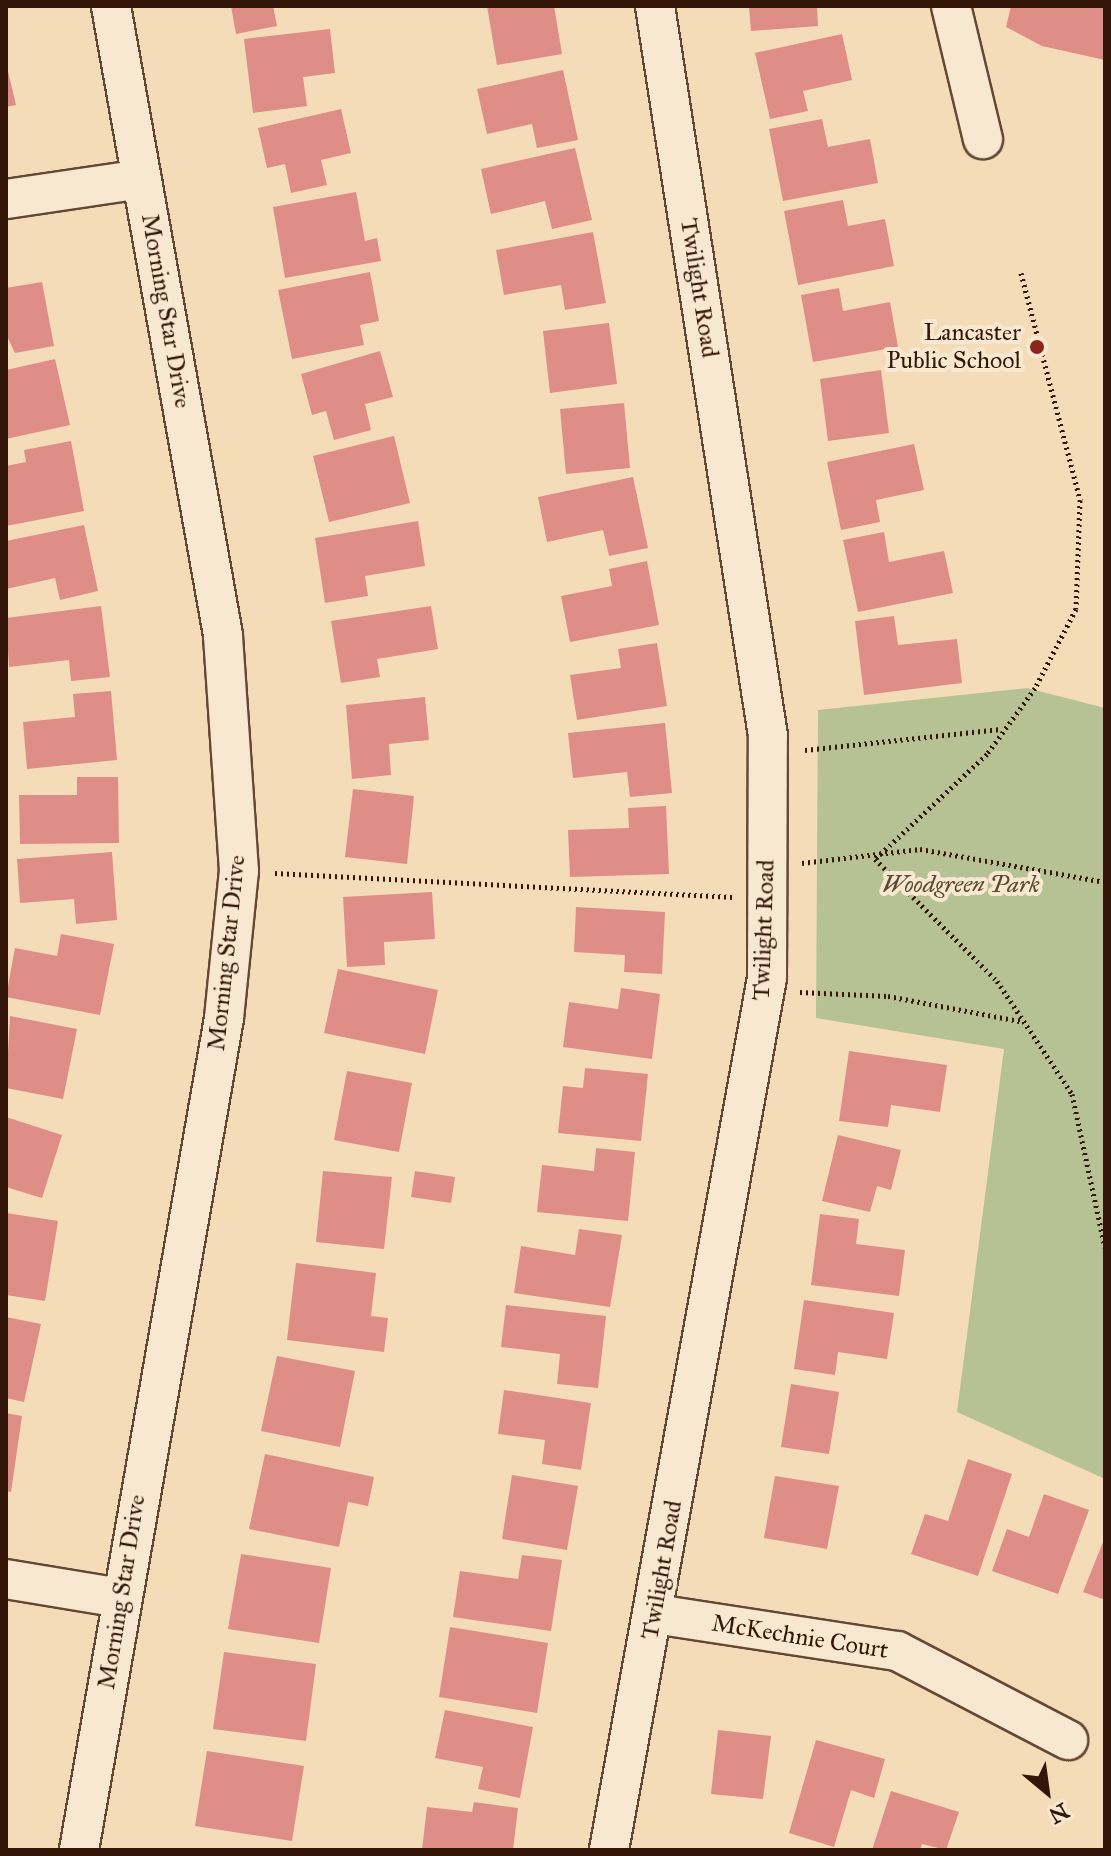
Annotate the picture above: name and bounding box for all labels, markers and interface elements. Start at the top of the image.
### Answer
street label: Morning Star Drive [135,212,197,410]
street label: Twilight Road [674,216,724,360]
place label: Lancaster Public School [887,319,1021,375]
marker: Lancaster Public School [1028,338,1046,356]
street label: Morning Star Drive [202,854,252,1052]
street label: Twilight Road [747,859,781,1001]
park label: Woodgreen Park [882,871,1040,899]
street label: Morning Star Drive [92,1493,152,1691]
street label: Twilight Road [636,1498,688,1642]
street label: McKechnie Court [710,1609,890,1665]
north arrow [1007,1752,1087,1832]
text: N [1044,1797,1074,1830]

